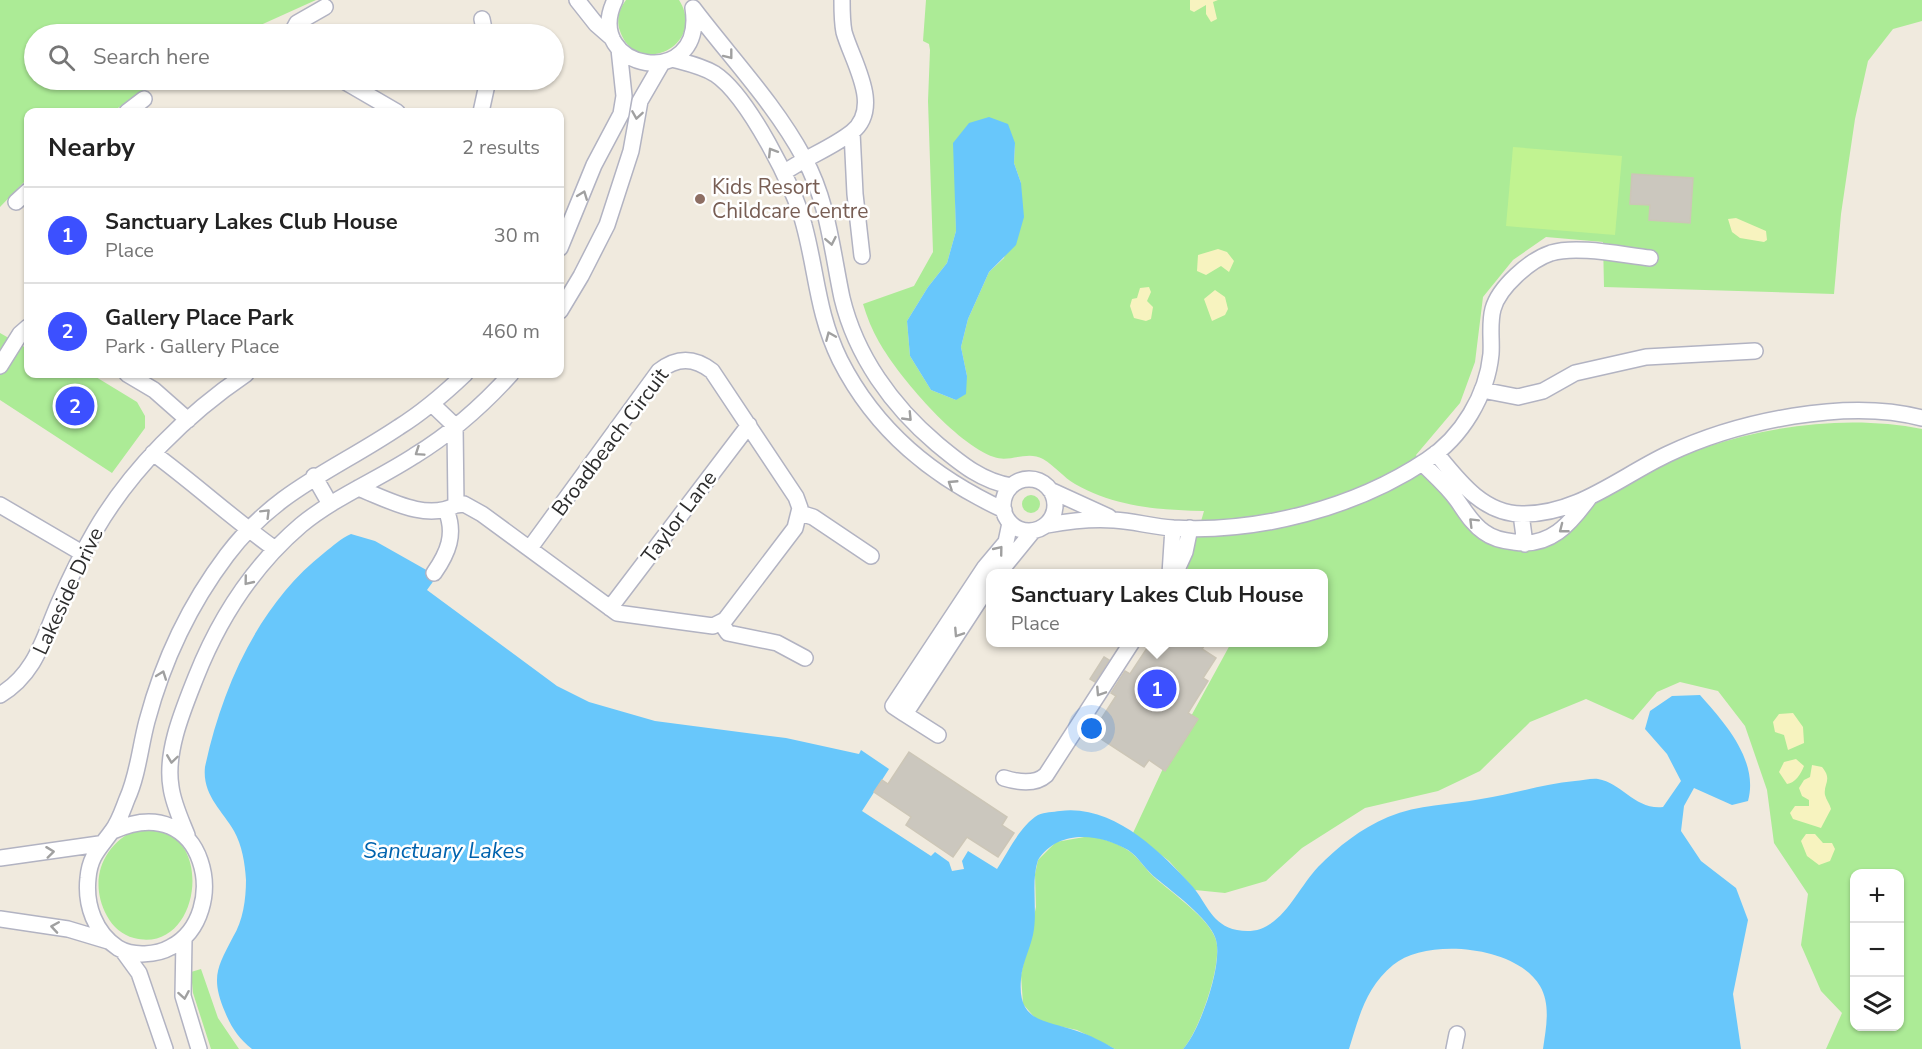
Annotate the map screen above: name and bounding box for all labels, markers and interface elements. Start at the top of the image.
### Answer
search box [24,24,564,90]
icon: search [45,41,78,74]
text: Search here [93,42,210,72]
one-way arrow [721,48,732,59]
one-way arrow [631,110,644,120]
text: Nearby [48,130,135,165]
text: 2 results [462,134,540,161]
one-way arrow [768,147,779,158]
place label: Kids Resort Childcare Centre [712,173,868,225]
one-way arrow [576,190,589,200]
marker: Kids Resort Childcare Centre [693,192,707,206]
text: Sanctuary Lakes Club House [105,207,398,237]
text: 1 [62,222,74,249]
text: 30 m [494,222,540,249]
one-way arrow [824,236,837,246]
text: Place [105,237,154,264]
text: Gallery Place Park [105,303,294,333]
text: 2 [62,318,74,345]
text: 460 m [482,318,540,345]
one-way arrow [825,331,837,342]
text: Park · Gallery Place [105,333,279,360]
street label: Broadbeach Circuit [545,362,675,522]
pin: 2 [56,384,94,428]
one-way arrow [901,410,912,420]
one-way arrow [415,445,425,457]
street label: Taylor Lane [635,465,723,569]
one-way arrow [948,479,958,491]
one-way arrow [260,509,270,520]
one-way arrow [1469,518,1480,528]
one-way arrow [1559,522,1570,533]
street label: Lakeside Drive [26,523,110,659]
one-way arrow [992,546,1003,557]
popup [986,569,1328,647]
one-way arrow [245,575,256,586]
text: Sanctuary Lakes Club House [1011,580,1303,610]
text: Place [1011,610,1060,637]
one-way arrow [954,626,965,637]
pin: 1 [1138,666,1176,712]
one-way arrow [154,670,167,681]
one-way arrow [1096,685,1107,696]
your location [1077,714,1106,743]
one-way arrow [166,754,178,763]
water label: Sanctuary Lakes [363,836,525,866]
one-way arrow [45,846,54,858]
map controls [1850,869,1904,1031]
button: + [1850,869,1904,923]
one-way arrow [50,922,59,934]
button: − [1850,923,1904,977]
button: layers [1850,977,1904,1031]
one-way arrow [177,990,190,1000]

